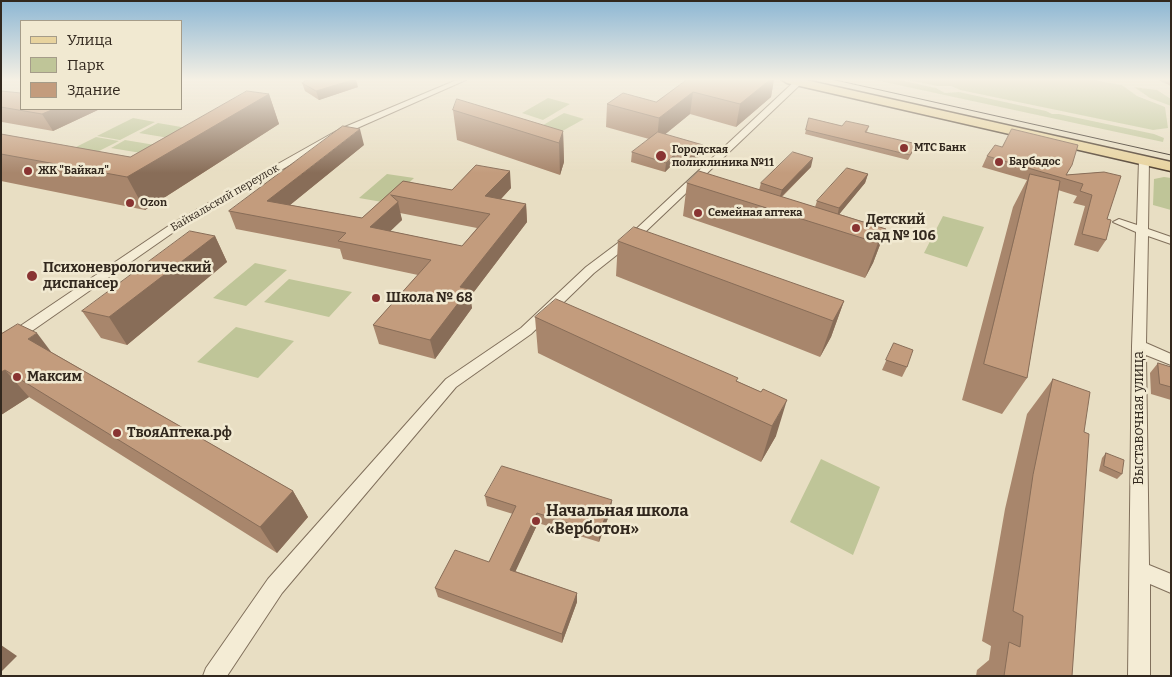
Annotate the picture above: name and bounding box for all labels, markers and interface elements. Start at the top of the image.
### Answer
legend [20,20,182,110]
text: Улица [67,31,113,49]
text: Парк [67,56,104,74]
text: Здание [67,81,121,99]
place label: МТС Банк [914,141,966,155]
marker: МТС Банк [898,142,910,154]
place label: Городская поликлиника №11 [672,143,774,169]
marker: Городская поликлиника №11 [654,149,668,163]
place label: Барбадос [1009,155,1060,169]
marker: Барбадос [993,156,1005,168]
street label: Байкальский переулок [168,162,282,234]
place label: ЖК "Байкал" [38,164,109,178]
marker: ЖК "Байкал" [22,165,34,177]
place label: Ozon [140,196,167,210]
marker: Ozon [124,197,136,209]
place label: Семейная аптека [708,206,802,220]
marker: Семейная аптека [692,207,704,219]
place label: Детский сад № 106 [866,212,936,244]
marker: Детский сад № 106 [850,222,862,234]
place label: Психоневрологический диспансер [43,260,211,292]
marker: Психоневрологический диспансер [25,269,39,283]
place label: Школа № 68 [386,290,473,306]
marker: Школа № 68 [370,292,382,304]
street label: Выставочная улица [1131,351,1147,485]
place label: Максим [27,369,82,385]
marker: Максим [11,371,23,383]
place label: ТвояАптека.рф [127,425,232,441]
marker: ТвояАптека.рф [111,427,123,439]
place label: Начальная школа «Верботон» [546,502,688,540]
marker: Начальная школа «Верботон» [530,515,542,527]

